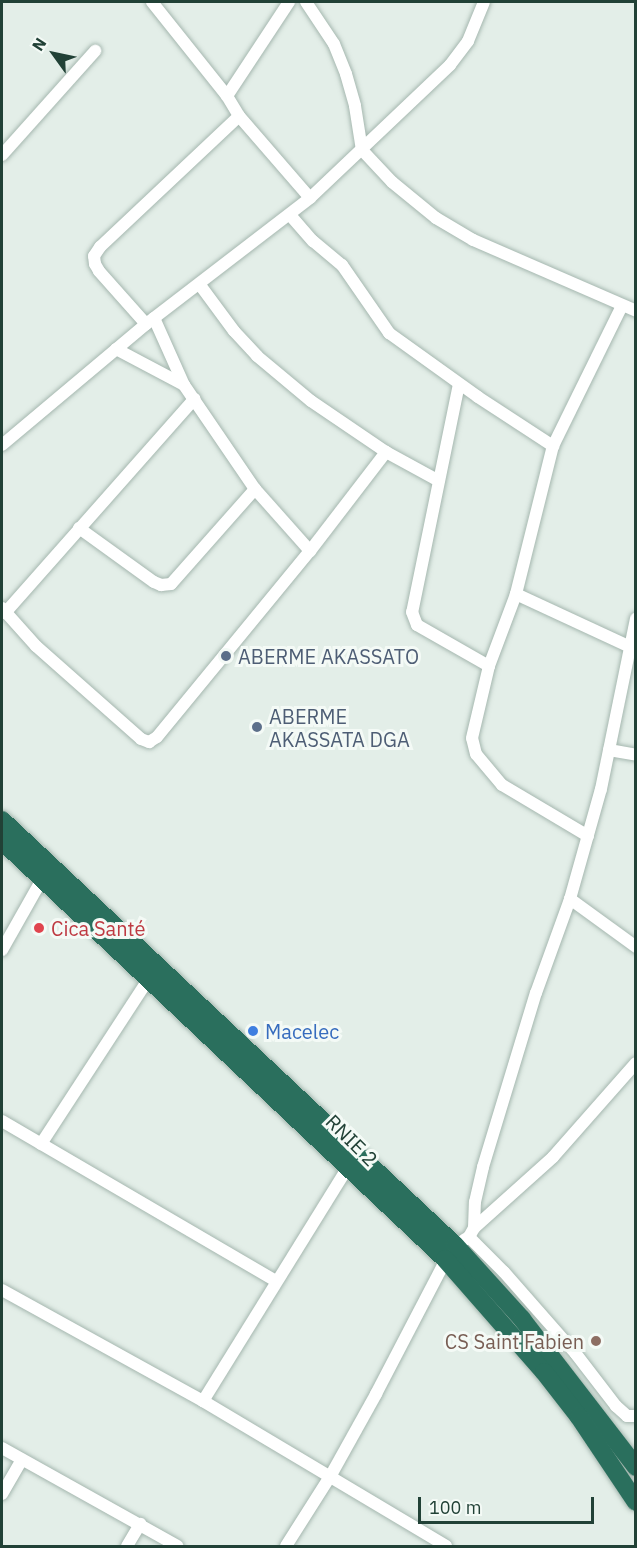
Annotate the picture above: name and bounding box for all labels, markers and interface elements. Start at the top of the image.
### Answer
north arrow [24,24,84,84]
text: N [27,34,50,55]
place label: ABERME AKASSATO [238,644,419,668]
marker: ABERME AKASSATO [219,649,233,663]
place label: ABERME AKASSATA DGA [269,704,410,751]
marker: ABERME AKASSATA DGA [250,720,264,734]
place label: Cica Santé [51,916,145,940]
marker: Cica Santé [32,921,46,935]
place label: Macelec [265,1019,339,1043]
marker: Macelec [246,1024,260,1038]
street label: RNIE 2 [321,1109,383,1171]
place label: CS Saint Fabien [445,1329,584,1353]
marker: CS Saint Fabien [589,1334,603,1348]
scale bar [421,1485,596,1523]
text: 100 m [429,1496,481,1519]

